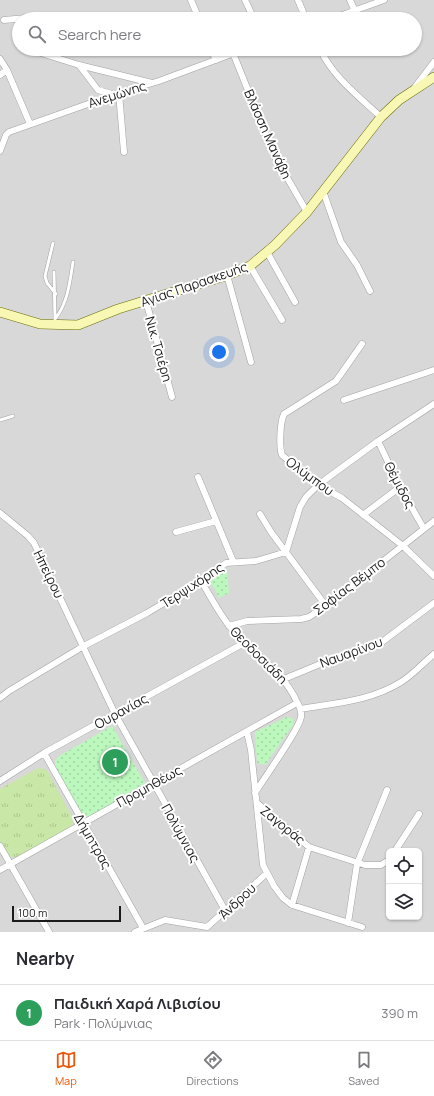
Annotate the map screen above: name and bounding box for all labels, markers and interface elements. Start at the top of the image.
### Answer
search box [12,12,422,56]
icon: search [26,23,48,45]
text: Search here [58,24,141,45]
street label: Ανεμώνης [86,76,148,112]
street label: Βλάσση Μανάβη [240,86,296,182]
street label: Αγίας Παρασκευής [138,257,250,311]
street label: Νικ. Τσιέρη [141,314,177,384]
your location [209,342,229,362]
street label: Ολύμπου [282,453,338,499]
street label: Θέμιδος [380,458,420,512]
street label: Ηπείρου [30,547,68,601]
street label: Σοφίας Βέμπο [309,553,389,619]
street label: Τερψιχόρης [157,558,227,612]
street label: Θεοδοσιάδη [226,622,292,688]
street label: Ναυαρίνου [317,632,385,672]
street label: Ουρανίας [91,689,151,733]
pin: 1 [102,747,128,777]
street label: Προμηθέως [113,761,185,811]
street label: Πολύμνιας [158,800,204,866]
street label: Ζαγοράς [257,801,309,849]
street label: Δήμητρας [70,810,116,872]
map controls [386,848,422,920]
button: locate [386,848,422,884]
street label: Άνδρου [214,879,260,923]
button: layers [386,884,422,920]
scale bar [12,904,121,923]
text: 100 m [18,905,47,920]
text: Nearby [16,947,74,970]
text: Παιδική Χαρά Λιβισίου [54,993,221,1014]
text: 1 [26,1004,32,1022]
text: 390 m [381,1004,418,1022]
text: Park · Πολύμνιας [54,1014,152,1032]
tab: Map [55,1049,77,1088]
tab: Directions [186,1049,239,1088]
tab: Saved [348,1049,379,1088]

